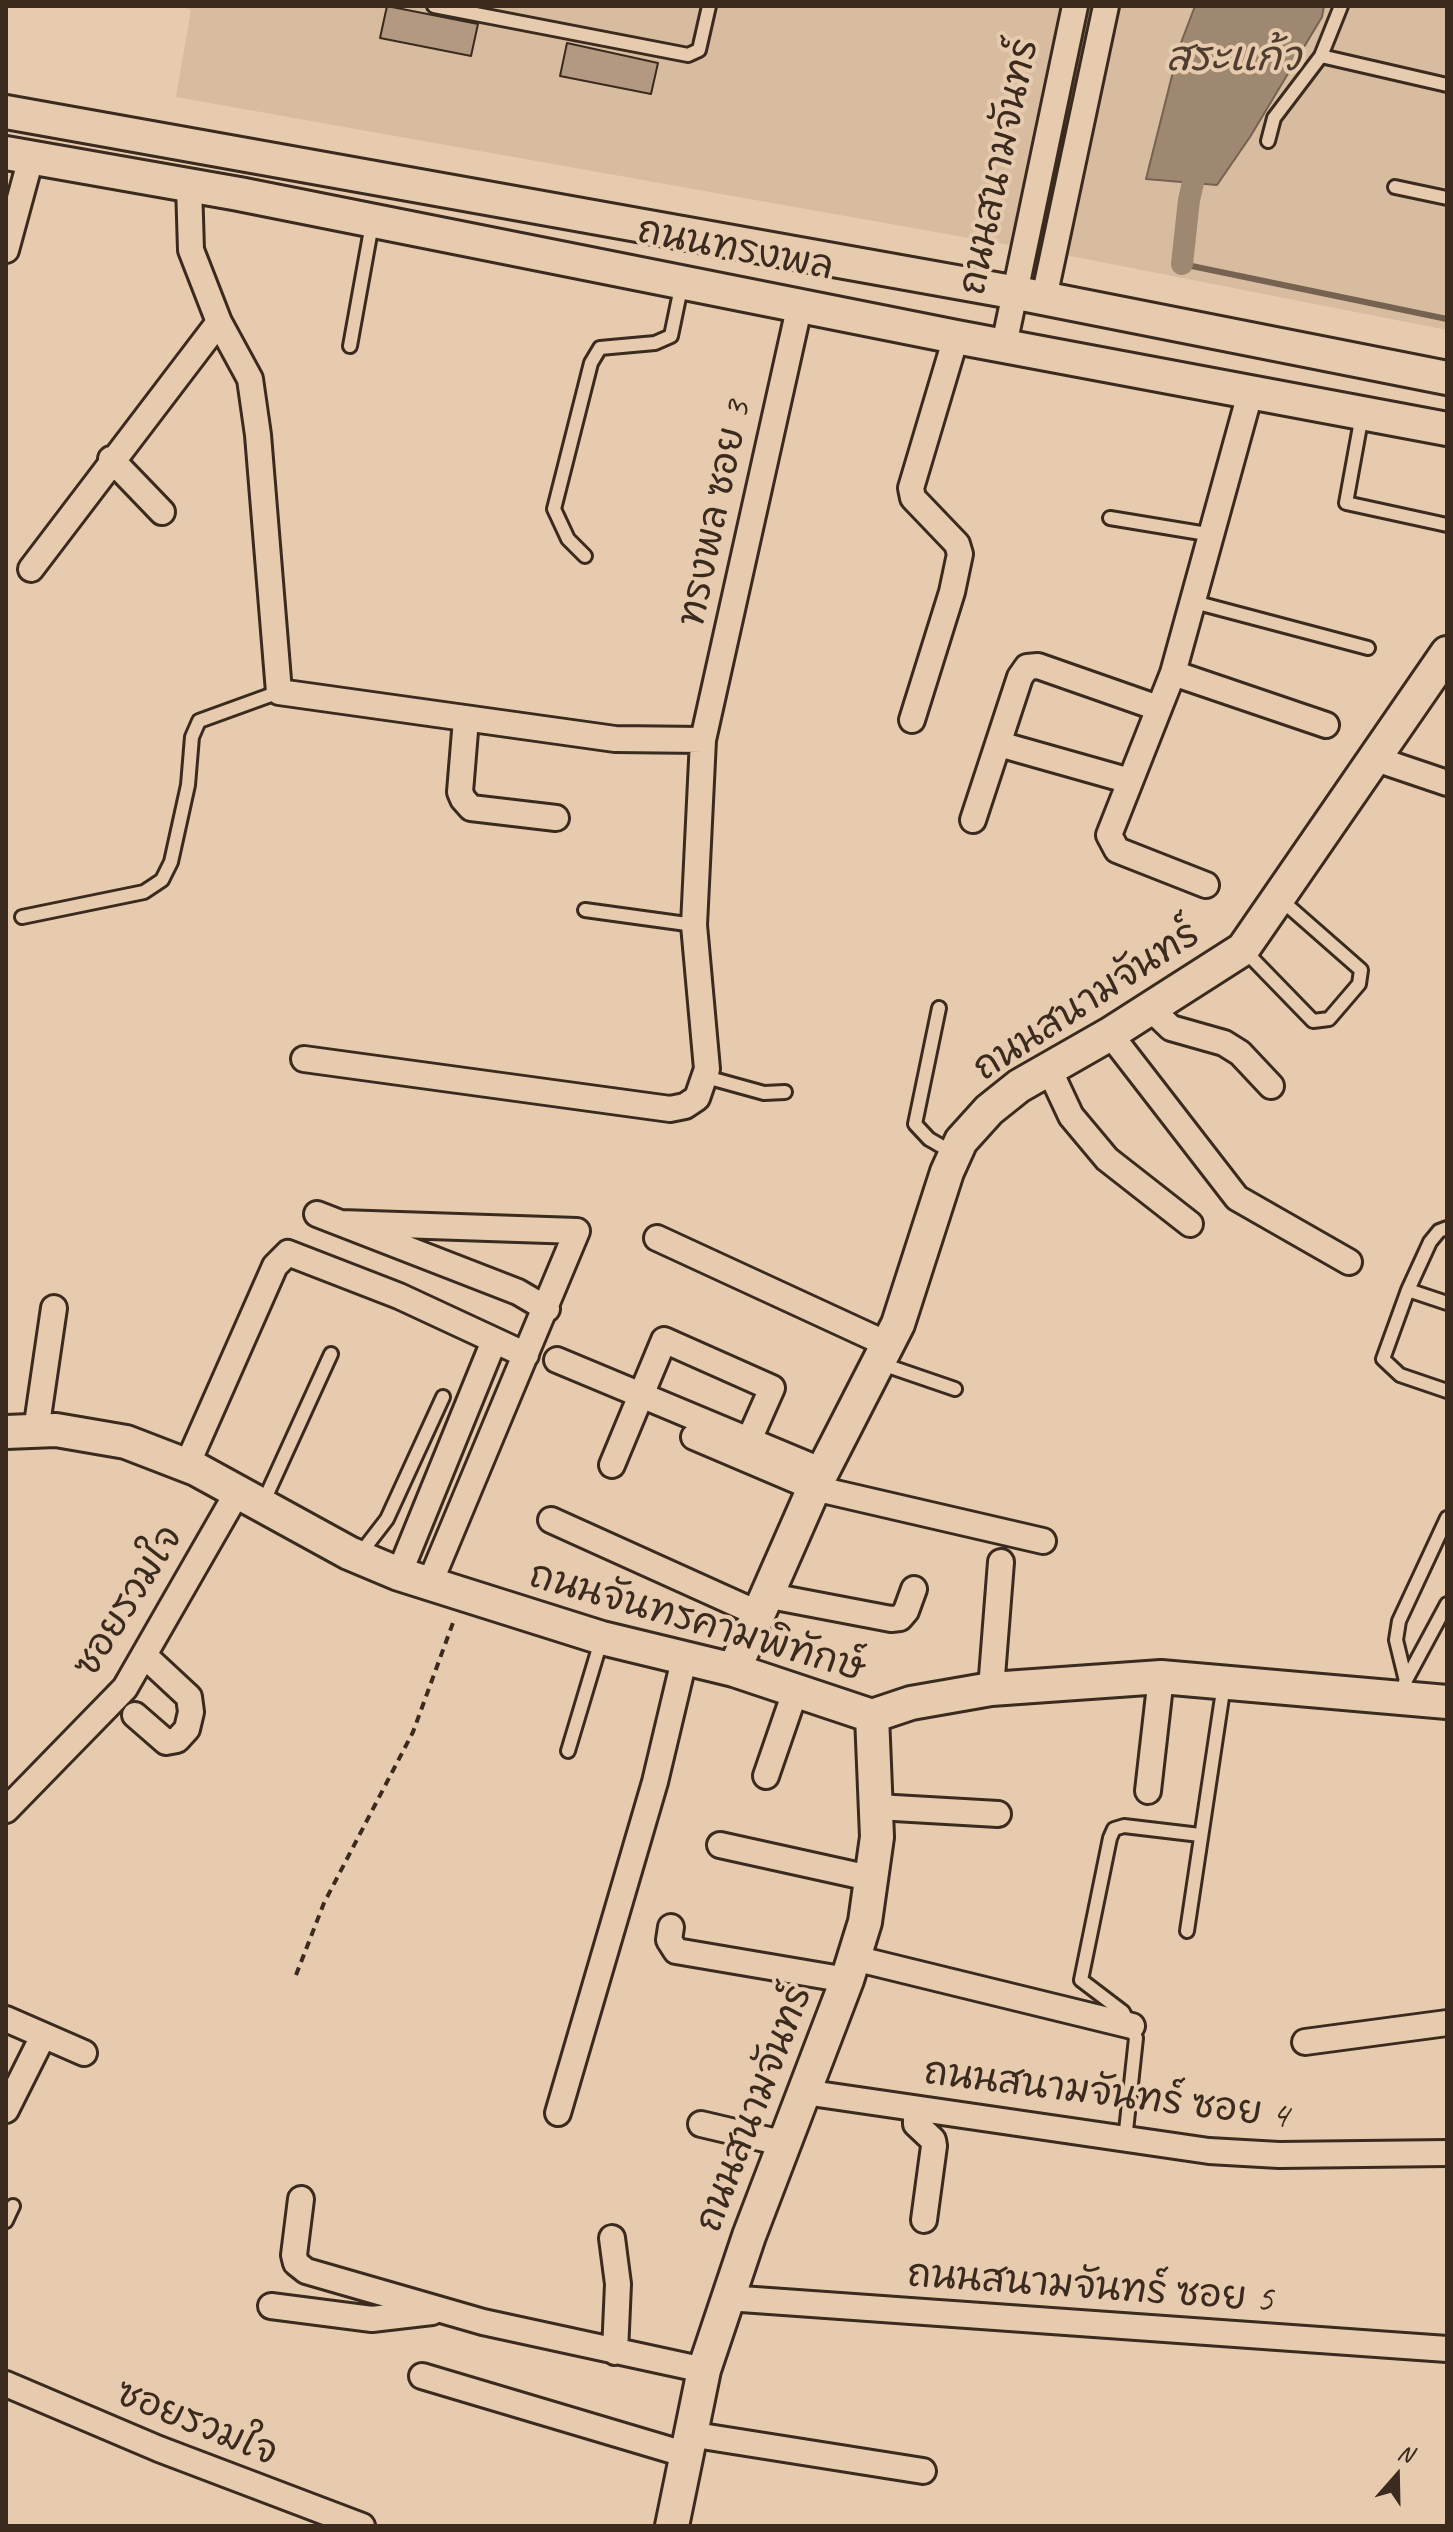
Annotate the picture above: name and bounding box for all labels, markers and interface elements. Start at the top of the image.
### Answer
street label: ถนนสนามจันทร์ [951,35,1049,299]
water label: สระแก้ว [1166,36,1300,84]
street label: ถนนทรงพล [633,209,837,291]
street label: ทรงพล ซอย 3 [670,397,762,631]
street label: ถนนสนามจันทร์ [965,912,1209,1092]
street label: ซอยรวมใจ [65,1518,193,1686]
street label: ถนนจันทรคามพิทักษ์ [524,1553,870,1693]
street label: ถนนสนามจันทร์ [687,1979,823,2239]
street label: ถนนสนามจันทร์ ซอย 4 [921,2050,1291,2140]
street label: ถนนสนามจันทร์ ซอย 5 [906,2252,1274,2324]
street label: ซอยรวมใจ [109,2371,283,2477]
north arrow [1357,2436,1437,2516]
text: N [1394,2438,1416,2469]

